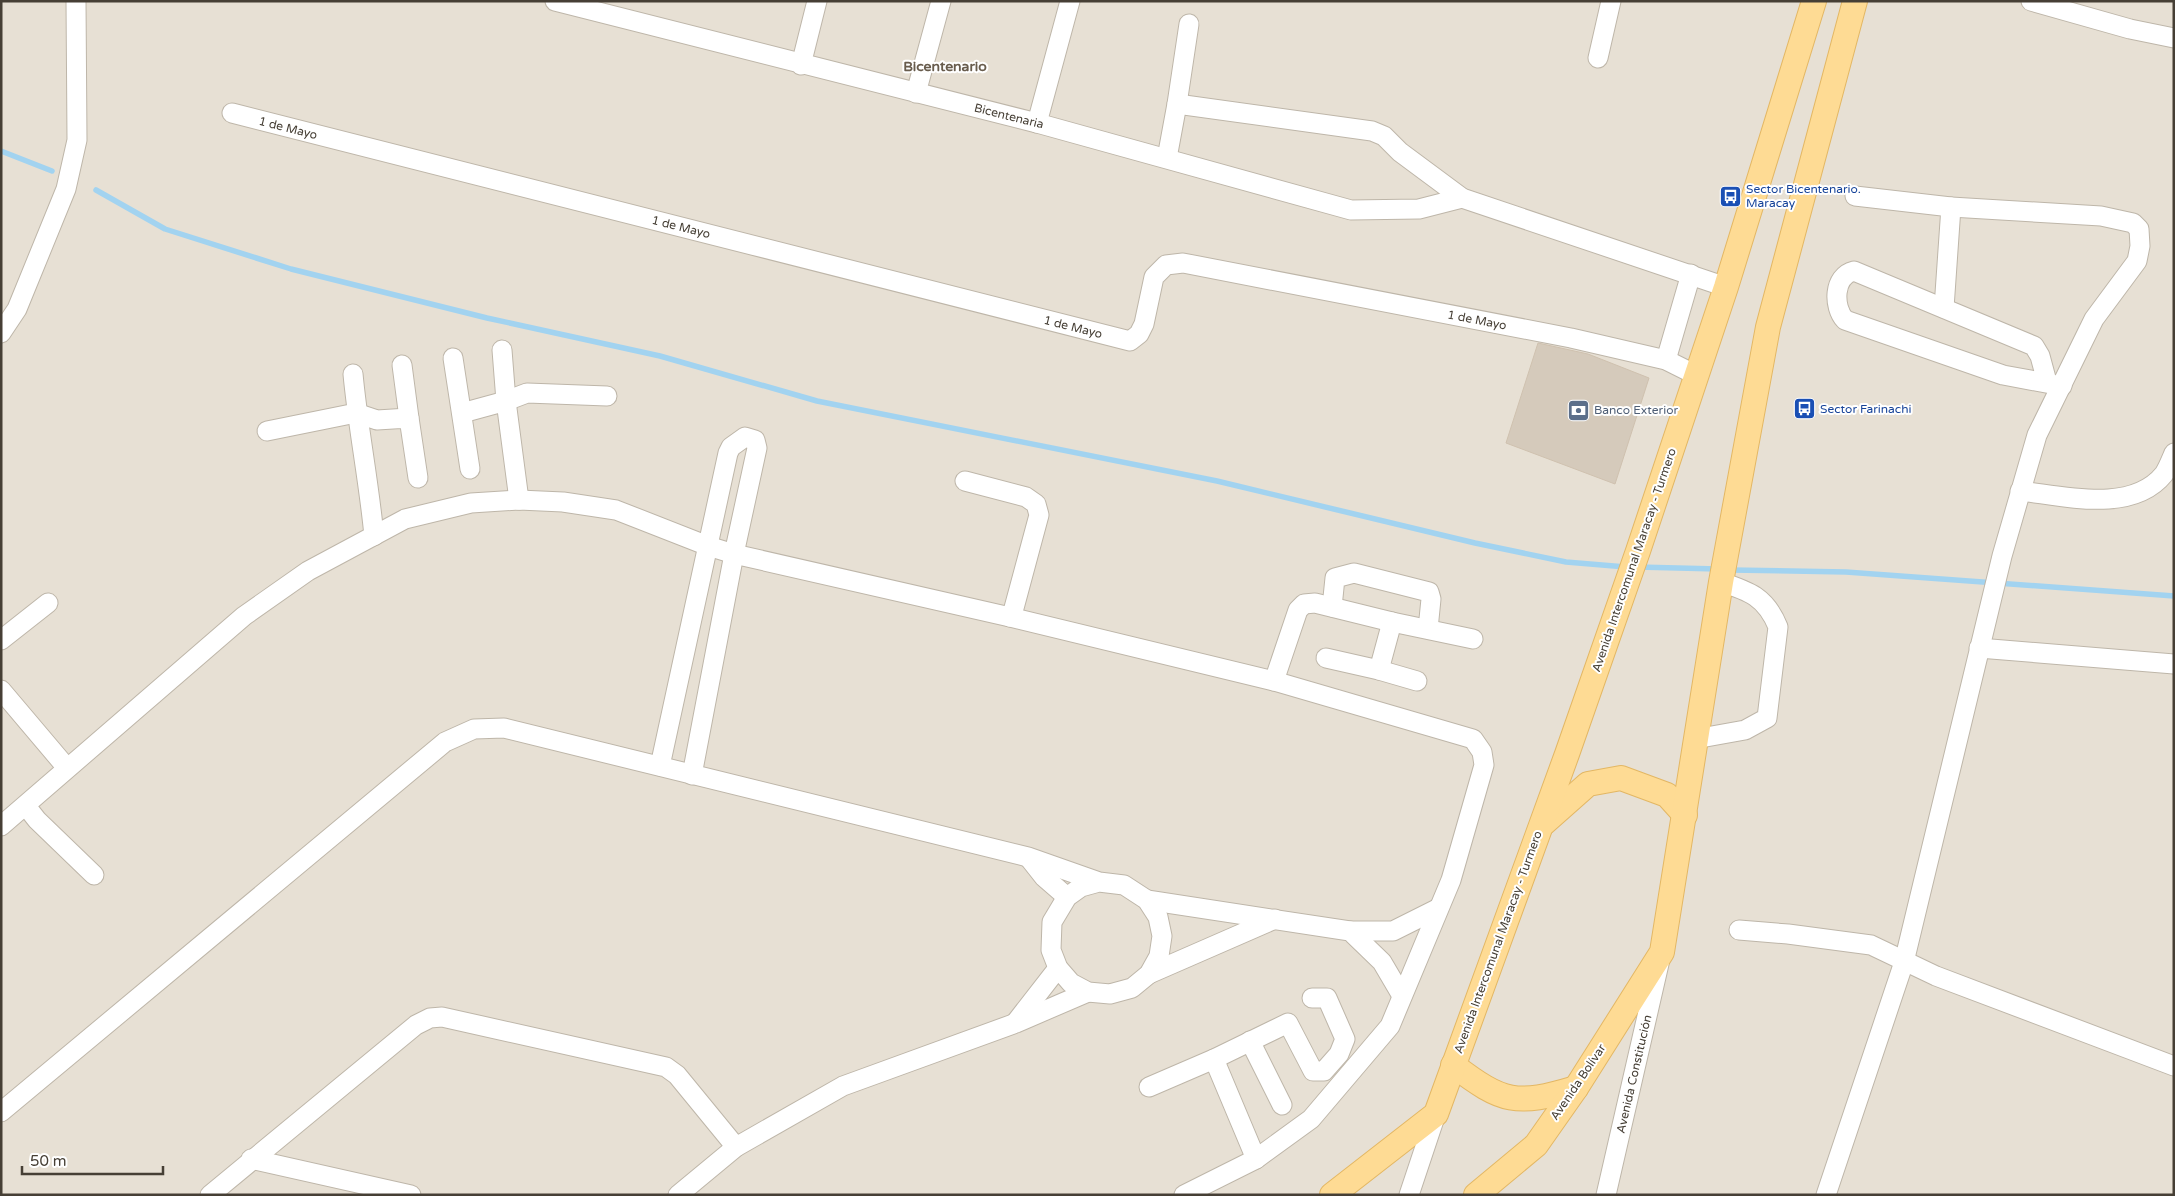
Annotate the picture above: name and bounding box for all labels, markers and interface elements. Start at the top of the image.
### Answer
district label: Bicentenario [903,58,987,75]
street label: Bicentenaria [973,101,1045,131]
street label: 1 de Mayo [257,114,319,142]
place label: Sector Bicentenario. Maracay [1746,182,1861,210]
bus stop icon: Sector Bicentenario. Maracay [1718,184,1742,208]
street label: 1 de Mayo [650,213,712,241]
street label: 1 de Mayo [1446,307,1508,333]
street label: 1 de Mayo [1042,313,1104,341]
bus stop icon: Sector Farinachi [1792,397,1816,421]
bank icon: Banco Exterior [1566,398,1590,422]
place label: Sector Farinachi [1820,402,1912,416]
place label: Banco Exterior [1594,403,1678,417]
street label: Avenida Intercomunal Maracay - Turmero [1589,446,1679,674]
street label: Avenida Intercomunal Maracay - Turmero [1451,829,1545,1055]
street label: Avenida Constitución [1614,1013,1654,1135]
street label: Avenida Bolívar [1547,1041,1609,1123]
scale bar [22,1144,164,1176]
text: 50 m [30,1152,67,1170]

